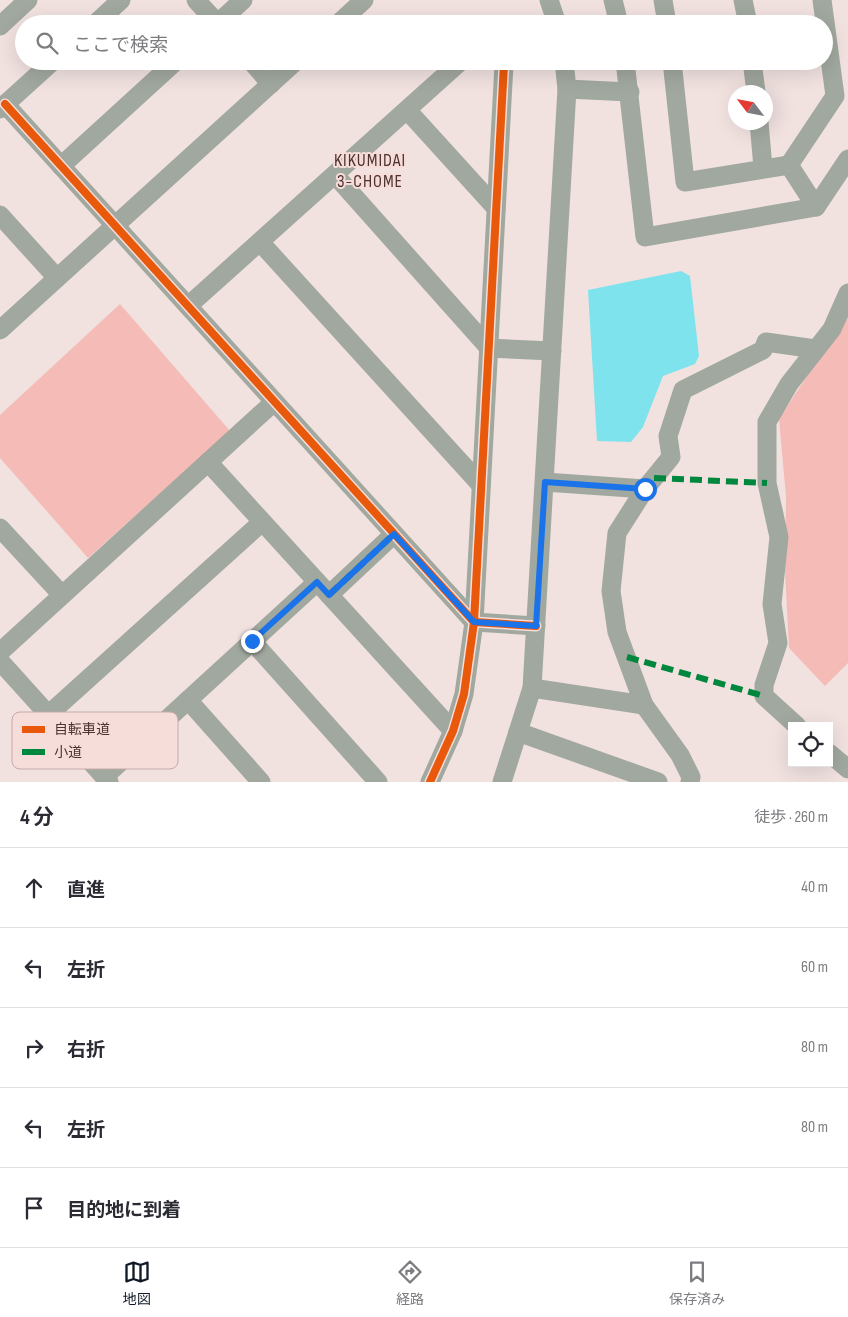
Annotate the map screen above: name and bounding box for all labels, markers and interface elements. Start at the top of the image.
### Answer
search box [15,15,833,70]
icon: search [33,29,61,57]
text: ここで検索 [73,34,168,57]
north arrow [728,85,773,130]
district label: KIKUMIDAI 3-CHOME [334,150,406,192]
route start [634,478,657,501]
route end [241,630,264,653]
legend [12,712,178,769]
text: 自転車道 [54,721,110,738]
map controls [788,722,833,767]
button: locate [788,722,833,767]
text: 小道 [54,744,82,761]
text: 4 分 [20,805,54,830]
text: 徒歩 · 260 m [754,808,828,827]
icon: ahead [20,874,48,902]
text: 40 m [801,878,828,897]
text: 直進 [67,879,105,902]
icon: left [20,954,48,982]
text: 60 m [801,958,828,977]
text: 左折 [67,959,105,982]
icon: right [20,1034,48,1062]
text: 80 m [801,1038,828,1057]
text: 右折 [67,1039,105,1062]
icon: left [20,1114,48,1142]
text: 80 m [801,1118,828,1137]
text: 左折 [67,1119,105,1142]
icon: arrive [20,1194,48,1222]
text: 目的地に到着 [67,1199,181,1222]
tab: 地図 [123,1258,151,1308]
tab: 経路 [396,1258,424,1308]
tab: 保存済み [669,1258,725,1308]

